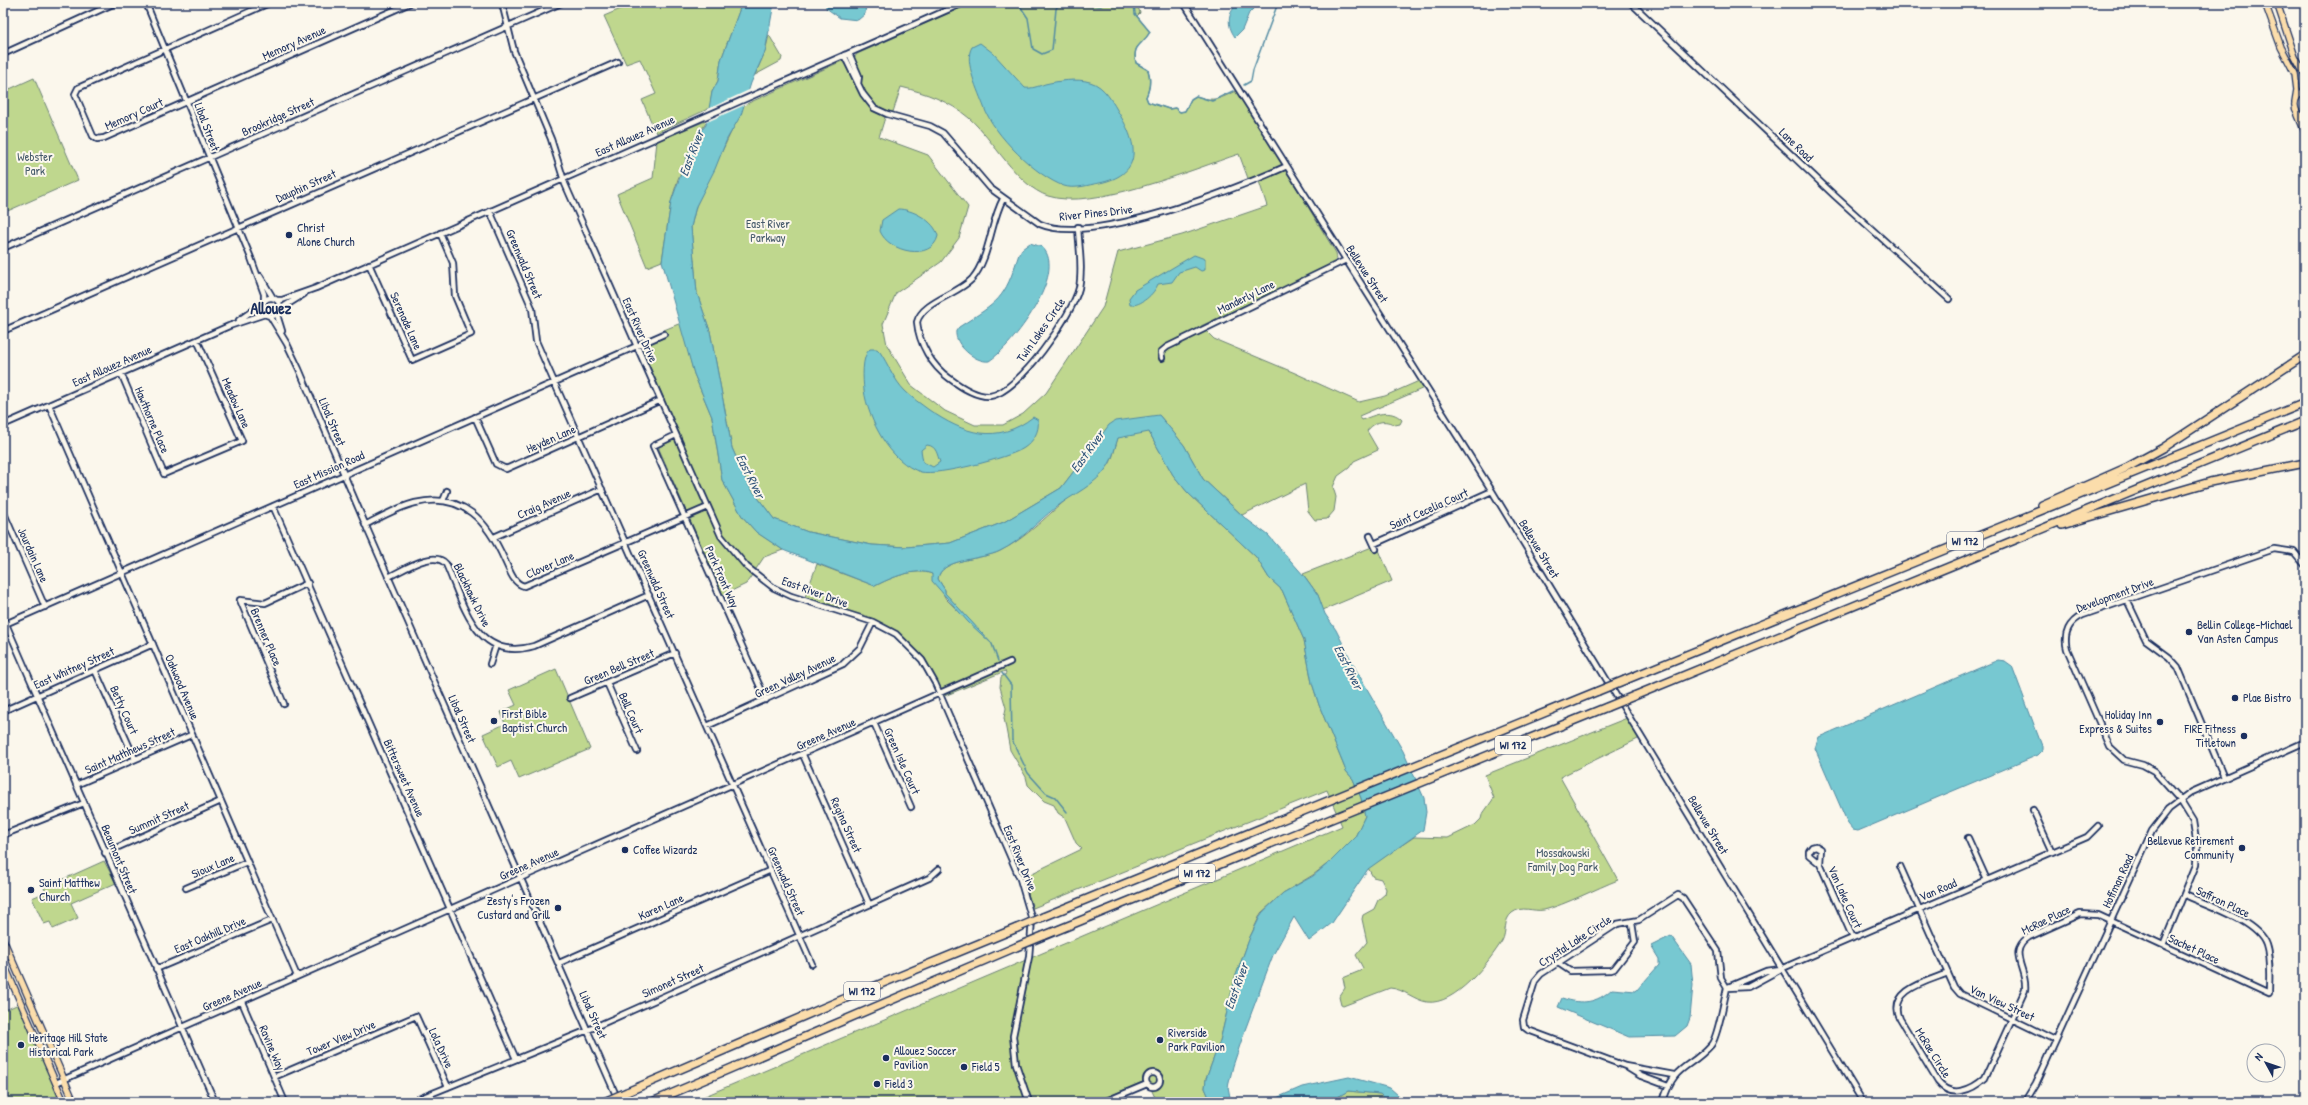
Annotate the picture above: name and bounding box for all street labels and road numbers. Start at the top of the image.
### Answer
street label: Memory Avenue [259,21,328,64]
street label: Memory Court [102,93,167,134]
street label: Brookridge Street [239,93,318,140]
street label: Libal Street [190,100,225,154]
street label: East Allouez Avenue [592,110,677,161]
street label: Lane Road [1775,124,1818,165]
street label: Dauphin Street [273,164,339,206]
street label: River Pines Drive [1058,200,1134,225]
street label: Greenwald Street [502,226,547,302]
street label: Bellevue Street [1342,241,1393,307]
street label: Manderly Lane [1214,275,1277,318]
street label: Serenade Lane [386,289,427,352]
street label: Twin Lakes Circle [1012,294,1069,365]
street label: East River Drive [619,295,662,365]
street label: East Allouez Avenue [69,340,154,391]
street label: Meadow Lane [218,375,255,431]
street label: Hawthorne Place [131,384,174,456]
street label: Libal Street [315,395,351,449]
street label: Heyden Lane [523,420,578,457]
street label: East Mission Road [291,446,367,493]
street label: Saint Cecelia Court [1387,483,1472,533]
street label: Craig Avenue [514,484,574,523]
street label: Bellevue Street [1515,516,1564,582]
street label: Jourdain Lane [14,525,53,585]
road number: WI 172 [1947,532,1983,550]
street label: Park Front Way [701,543,744,611]
street label: Greenwald Street [634,546,680,622]
street label: Clover Lane [523,547,577,582]
street label: Blackhawk Drive [450,560,495,630]
street label: East River Drive [780,572,851,611]
street label: Development Drive [2074,573,2156,616]
street label: Brenner Place [247,605,286,669]
street label: East Whitney Street [31,642,118,693]
street label: Green Bell Street [581,644,657,689]
street label: Green Valley Avenue [751,649,838,702]
street label: Oakwood Avenue [161,652,204,722]
street label: Betty Court [106,683,143,738]
street label: Bell Court [615,689,648,737]
street label: Libal Street [444,692,481,746]
street label: Greene Avenue [793,713,858,754]
street label: Saint Mathhews Street [82,723,178,778]
street label: Green Isle Court [880,725,925,798]
street label: Bittersweet Avenue [380,736,429,820]
road number: WI 172 [1495,736,1531,754]
street label: Bellevue Street [1684,792,1733,858]
street label: Regina Street [827,794,867,856]
street label: Summit Street [126,796,192,838]
street label: Beaumont Street [97,822,142,897]
street label: East River Drive [1000,823,1041,893]
street label: Greene Avenue [496,843,561,884]
street label: Greenwald Street [764,843,810,919]
street label: Sioux Lane [189,849,237,882]
street label: Hoffman Road [2098,851,2138,910]
street label: Van Lake Court [1824,863,1867,931]
road number: WI 172 [1179,864,1215,882]
street label: Van Road [1916,874,1960,905]
street label: Saffron Place [2194,882,2253,921]
street label: Karen Lane [635,889,686,924]
street label: McRae Place [2018,900,2073,939]
street label: Crystal Lake Circle [1535,910,1615,971]
street label: East Oakhill Drive [171,912,248,957]
street label: Sachet Place [2166,929,2223,968]
street label: Simonet Street [639,959,707,1002]
street label: Greene Avenue [199,974,264,1015]
street label: Van View Street [1967,980,2038,1025]
road number: WI 172 [844,982,880,1000]
street label: Libal Street [575,988,612,1042]
street label: Tower View Drive [304,1015,378,1060]
street label: Ravine Way [255,1022,290,1073]
street label: McRae Circle [1911,1024,1956,1081]
street label: Lola Drive [425,1025,458,1071]

